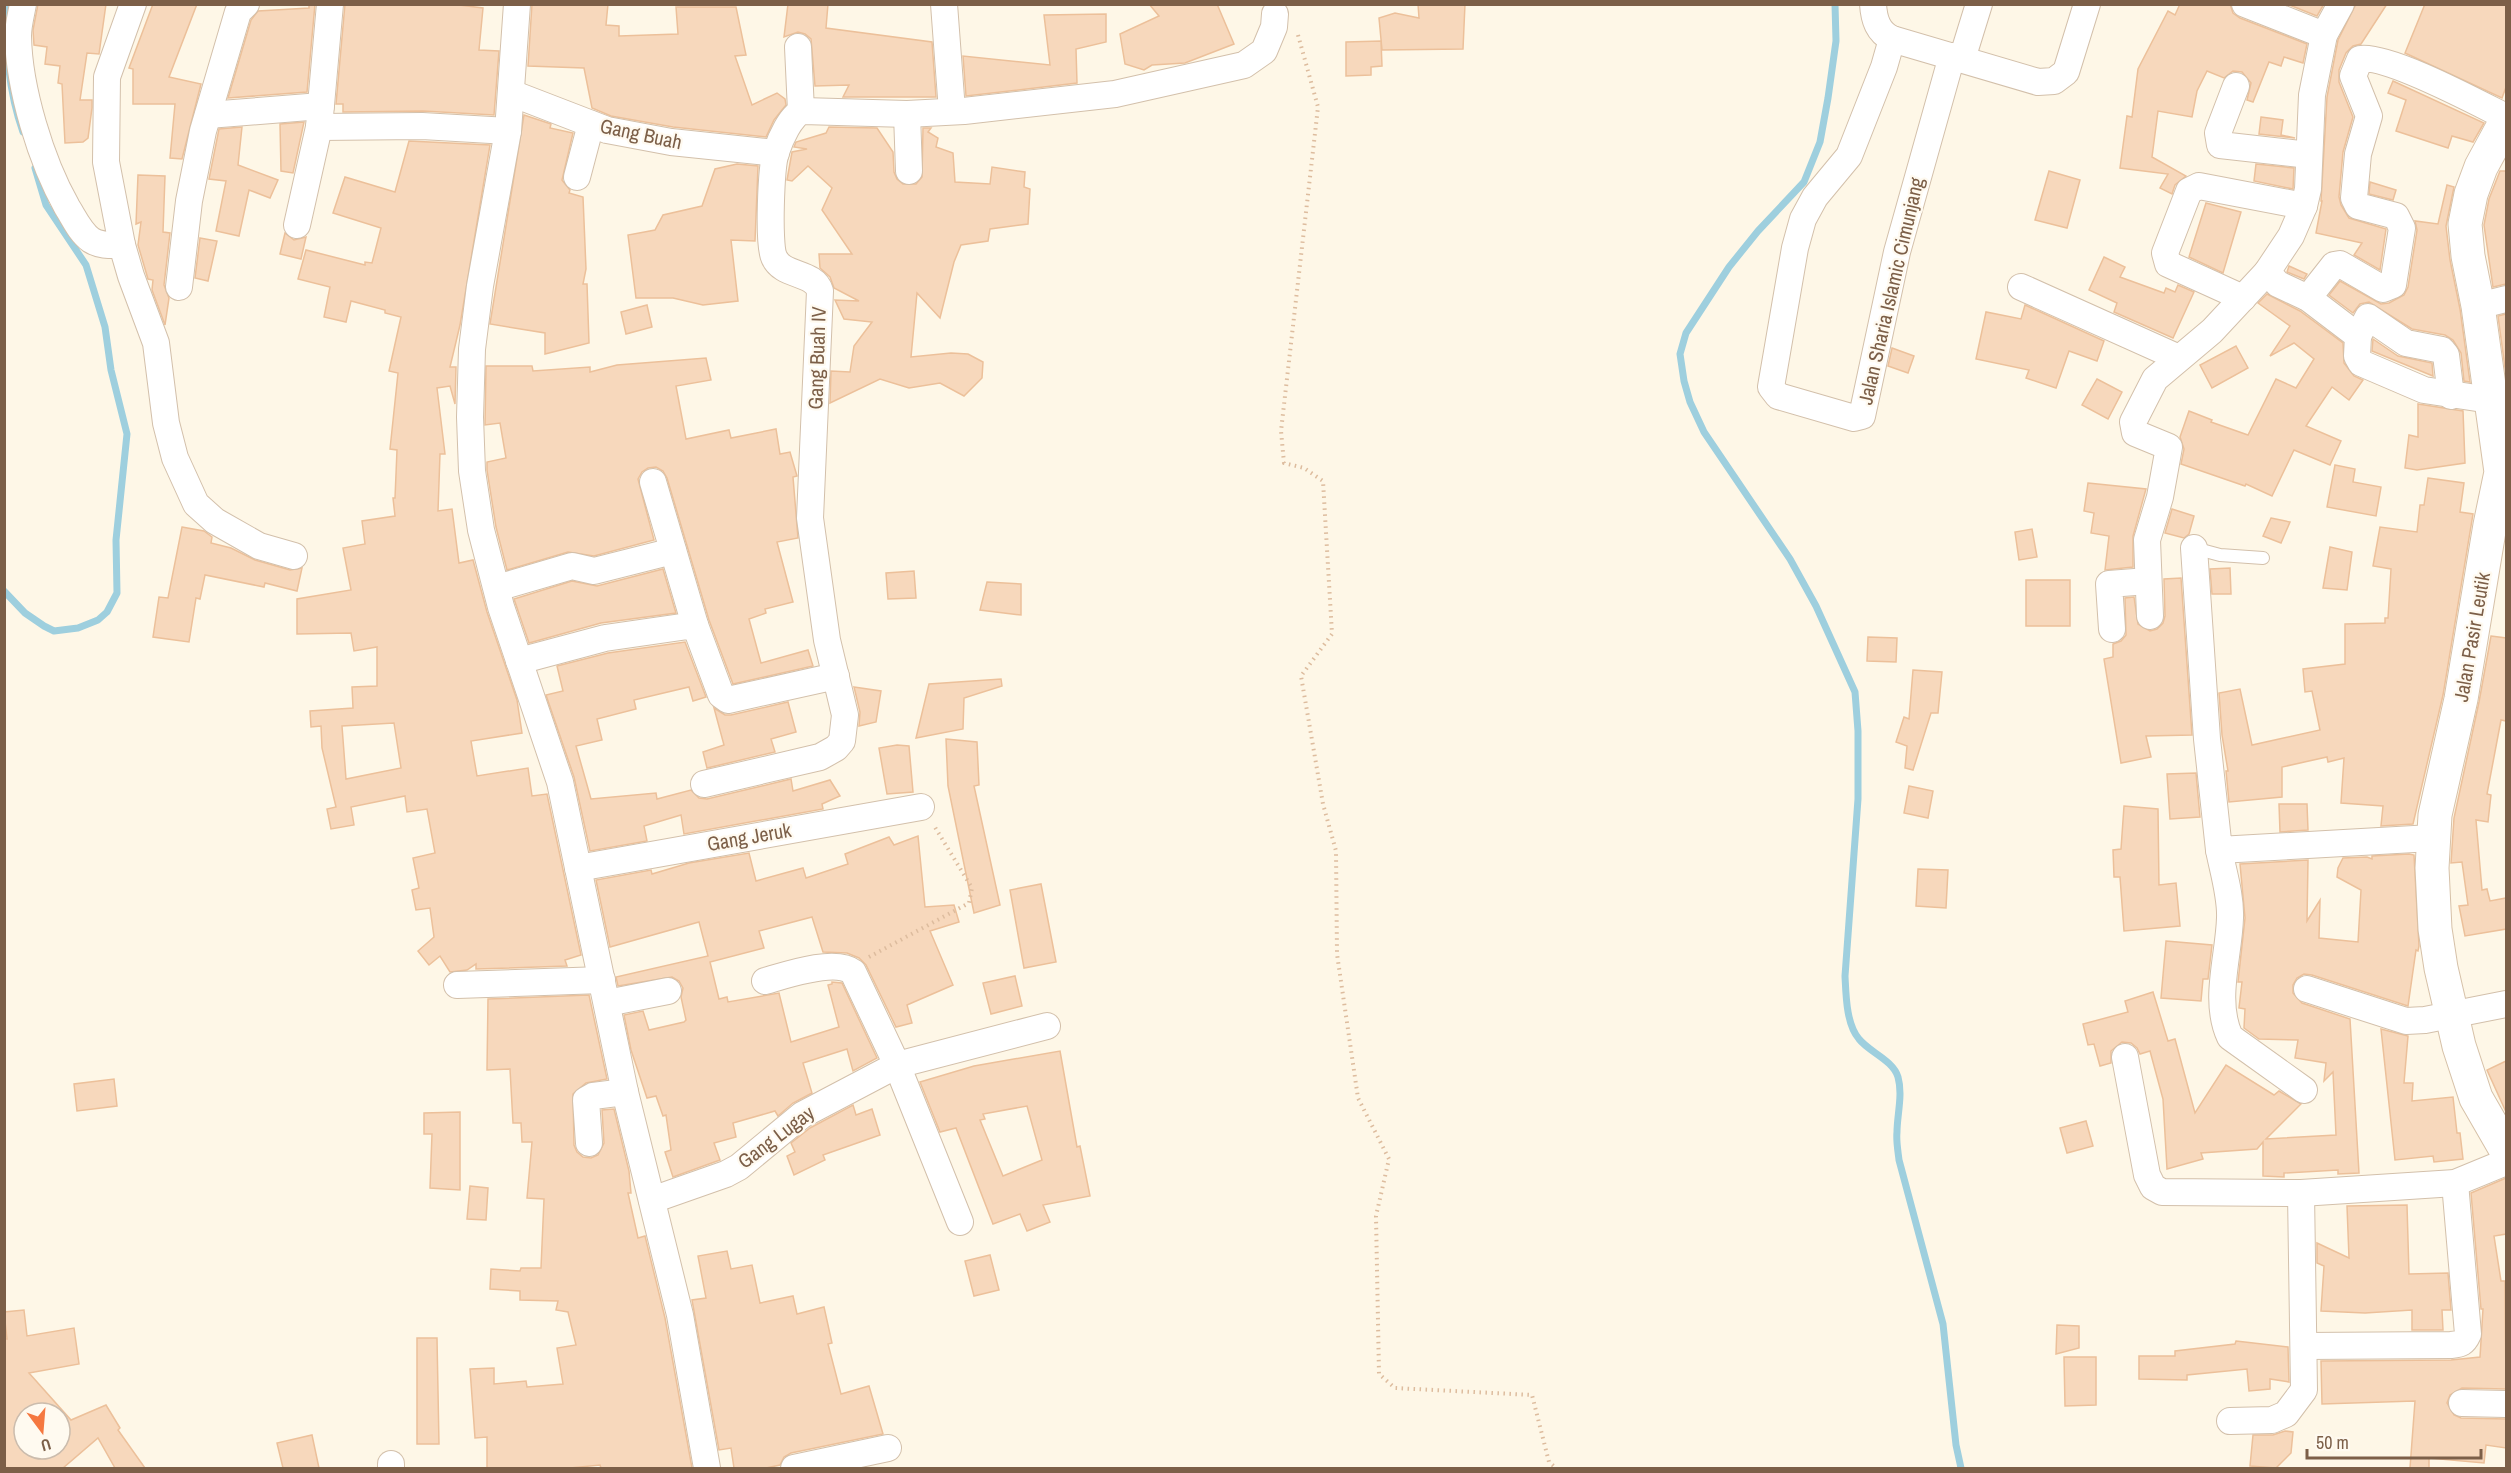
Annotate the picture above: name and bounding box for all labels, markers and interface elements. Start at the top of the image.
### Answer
street label: Gang Buah [598,112,684,155]
street label: Jalan Sharia Islamic Cimunjang [1851,175,1930,407]
street label: Gang Buah IV [801,306,832,410]
street label: Jalan Pasir Leutik [2447,569,2496,704]
street label: Gang Jeruk [705,816,794,857]
street label: Gang Lugay [732,1098,820,1174]
north arrow [12,1401,72,1461]
scale bar [2307,1422,2481,1460]
text: 50 m [2316,1430,2349,1455]
text: U [39,1434,54,1457]

